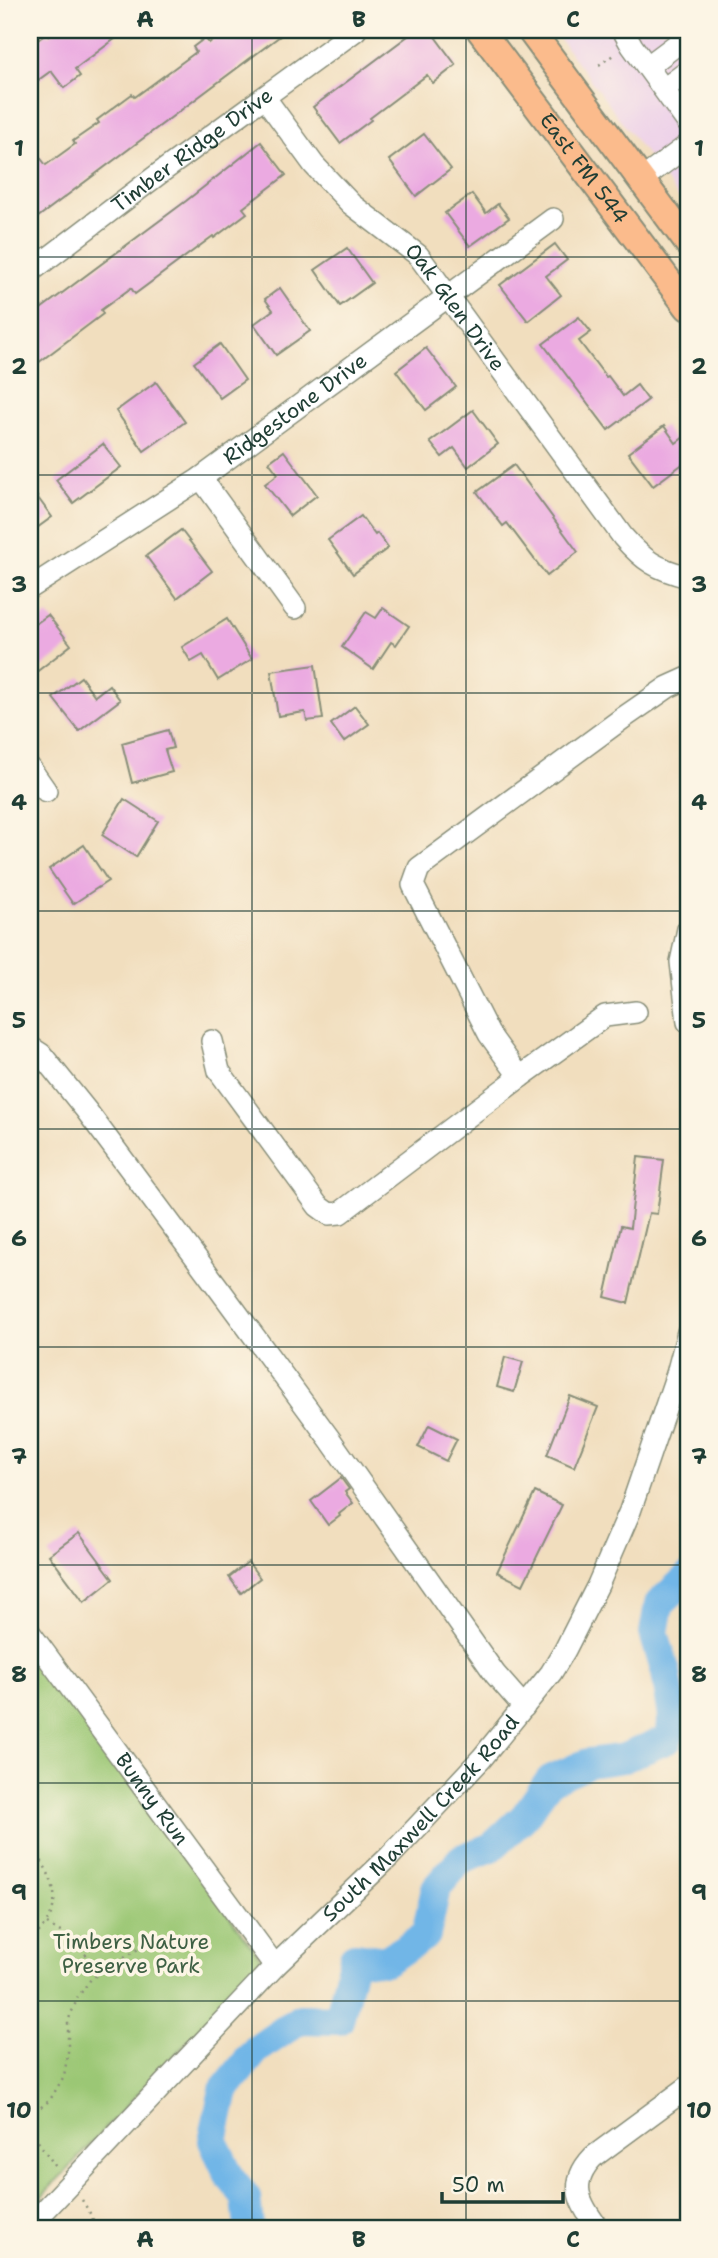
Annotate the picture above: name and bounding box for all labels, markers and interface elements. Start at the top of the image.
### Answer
text: A [136,4,154,34]
text: B [352,4,366,34]
text: C [566,4,580,34]
street label: Timber Ridge Drive [106,81,279,219]
street label: East FM 544 [533,107,635,230]
text: 1 [14,133,24,163]
text: 1 [694,133,704,163]
street label: Oak Glen Drive [400,236,512,377]
street label: Ridgestone Drive [217,347,373,471]
text: 2 [11,351,27,381]
text: 2 [691,351,707,381]
text: 3 [11,569,27,599]
text: 3 [691,569,707,599]
text: 4 [11,787,27,817]
text: 4 [691,787,707,817]
text: 5 [12,1005,26,1035]
text: 5 [692,1005,706,1035]
text: 6 [11,1223,27,1253]
text: 6 [691,1223,707,1253]
text: 7 [11,1441,27,1471]
text: 7 [691,1441,707,1471]
text: 8 [11,1659,27,1689]
text: 8 [691,1659,707,1689]
street label: South Maxwell Creek Road [316,1709,526,1928]
street label: Bunny Run [109,1747,195,1851]
text: 9 [11,1877,27,1907]
text: 9 [691,1877,707,1907]
park label: Timbers Nature Preserve Park [53,1928,209,1980]
text: 10 [6,2095,32,2125]
text: 10 [686,2095,712,2125]
scale bar [442,2160,562,2204]
text: 50 m [452,2171,505,2199]
text: A [136,2224,154,2254]
text: B [352,2224,366,2254]
text: C [566,2224,580,2254]

